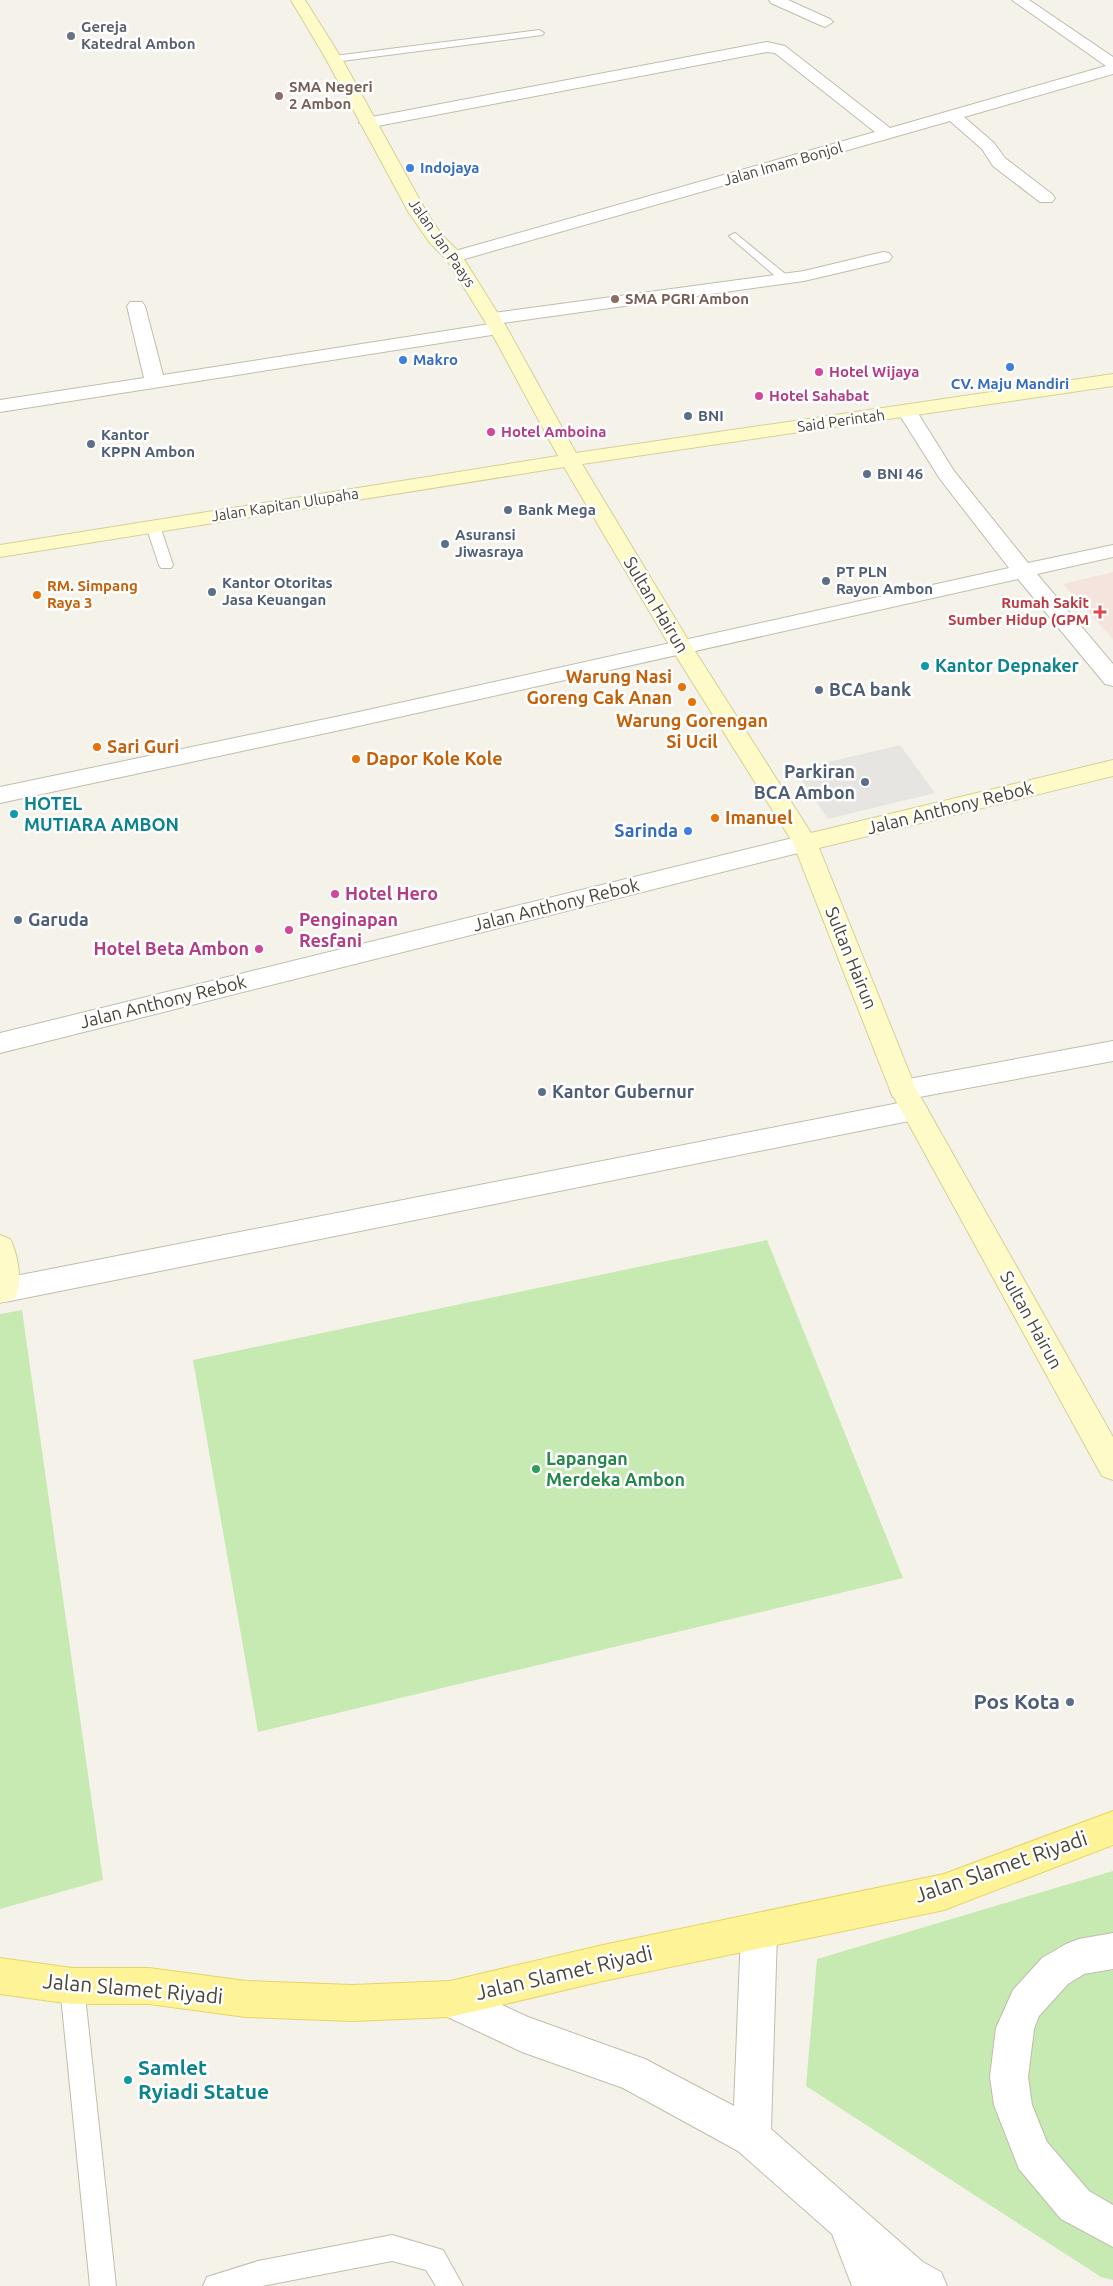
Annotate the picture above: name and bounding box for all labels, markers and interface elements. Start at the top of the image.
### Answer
place label: Gereja Katedral Ambon [81,18,195,52]
marker: Gereja Katedral Ambon [65,30,77,42]
place label: SMA Negeri 2 Ambon [289,78,373,112]
marker: SMA Negeri 2 Ambon [273,90,285,102]
street label: Jalan Imam Bonjol [721,138,844,189]
place label: Indojaya [420,159,479,176]
marker: Indojaya [404,162,416,174]
street label: Jalan Jan Paays [406,195,479,290]
place label: SMA PGRI Ambon [625,290,749,307]
marker: SMA PGRI Ambon [609,293,621,305]
place label: Makro [413,351,458,368]
marker: Makro [397,354,409,366]
marker: CV. Maju Mandiri [1004,361,1016,373]
place label: Hotel Wijaya [829,363,919,380]
marker: Hotel Wijaya [813,366,825,378]
place label: CV. Maju Mandiri [951,375,1069,392]
place label: Hotel Sahabat [769,387,870,404]
marker: Hotel Sahabat [753,390,765,402]
street label: Said Perintah [796,406,886,435]
place label: BNI [698,407,724,424]
marker: BNI [682,410,694,422]
place label: Hotel Amboina [501,423,606,440]
place label: Kantor KPPN Ambon [101,426,195,460]
marker: Hotel Amboina [485,426,497,438]
marker: Kantor KPPN Ambon [85,438,97,450]
place label: BNI 46 [877,465,923,482]
marker: BNI 46 [861,468,873,480]
street label: Jalan Kapitan Ulupaha [210,484,360,525]
place label: Bank Mega [518,501,596,518]
marker: Bank Mega [502,504,514,516]
place label: Asuransi Jiwasraya [455,526,524,560]
marker: Asuransi Jiwasraya [439,538,451,550]
street label: Sultan Hairun [620,553,693,656]
place label: PT PLN Rayon Ambon [836,563,933,597]
place label: Kantor Otoritas Jasa Keuangan [222,574,333,608]
marker: PT PLN Rayon Ambon [820,575,832,587]
place label: RM. Simpang Raya 3 [47,577,138,611]
marker: Kantor Otoritas Jasa Keuangan [206,586,218,598]
marker: RM. Simpang Raya 3 [31,589,43,601]
place label: Rumah Sakit Sumber Hidup (GPM [948,594,1090,628]
marker: Rumah Sakit Sumber Hidup (GPM [1093,605,1107,619]
place label: Kantor Depnaker [935,655,1080,675]
marker: Kantor Depnaker [919,660,931,672]
place label: Warung Nasi Goreng Cak Anan [526,666,672,707]
place label: BCA bank [829,679,911,699]
marker: Warung Nasi Goreng Cak Anan [676,681,688,693]
marker: BCA bank [813,684,825,696]
marker: Warung Gorengan Si Ucil [686,696,698,708]
place label: Warung Gorengan Si Ucil [616,710,768,751]
place label: Sari Guri [107,736,179,756]
marker: Sari Guri [91,741,103,753]
place label: Dapor Kole Kole [366,748,503,768]
marker: Dapor Kole Kole [350,753,362,765]
place label: Parkiran BCA Ambon [754,761,855,802]
marker: Parkiran BCA Ambon [859,776,871,788]
street label: Jalan Anthony Rebok [865,777,1035,837]
place label: HOTEL MUTIARA AMBON [24,793,179,834]
place label: Imanuel [725,807,793,827]
marker: HOTEL MUTIARA AMBON [8,808,20,820]
marker: Imanuel [709,812,721,824]
place label: Sarinda [614,820,678,840]
marker: Sarinda [682,825,694,837]
street label: Jalan Anthony Rebok [471,874,641,934]
place label: Hotel Hero [345,883,438,903]
marker: Hotel Hero [329,888,341,900]
street label: Sultan Hairun [822,903,882,1012]
place label: Garuda [28,909,89,929]
place label: Penginapan Resfani [299,909,398,950]
marker: Garuda [12,914,24,926]
marker: Penginapan Resfani [283,924,295,936]
place label: Hotel Beta Ambon [93,938,249,958]
marker: Hotel Beta Ambon [253,943,265,955]
street label: Jalan Anthony Rebok [78,971,248,1031]
place label: Kantor Gubernur [552,1081,695,1101]
marker: Kantor Gubernur [536,1086,548,1098]
street label: Sultan Hairun [997,1267,1067,1372]
place label: Lapangan Merdeka Ambon [546,1448,685,1489]
marker: Lapangan Merdeka Ambon [530,1463,542,1475]
place label: Pos Kota [973,1689,1060,1713]
marker: Pos Kota [1064,1696,1076,1708]
street label: Jalan Slamet Riyadi [911,1825,1090,1907]
street label: Jalan Slamet Riyadi [473,1940,655,2004]
street label: Jalan Slamet Riyadi [42,1968,224,2008]
place label: Samlet Ryiadi Statue [138,2055,269,2103]
marker: Samlet Ryiadi Statue [122,2074,134,2086]

